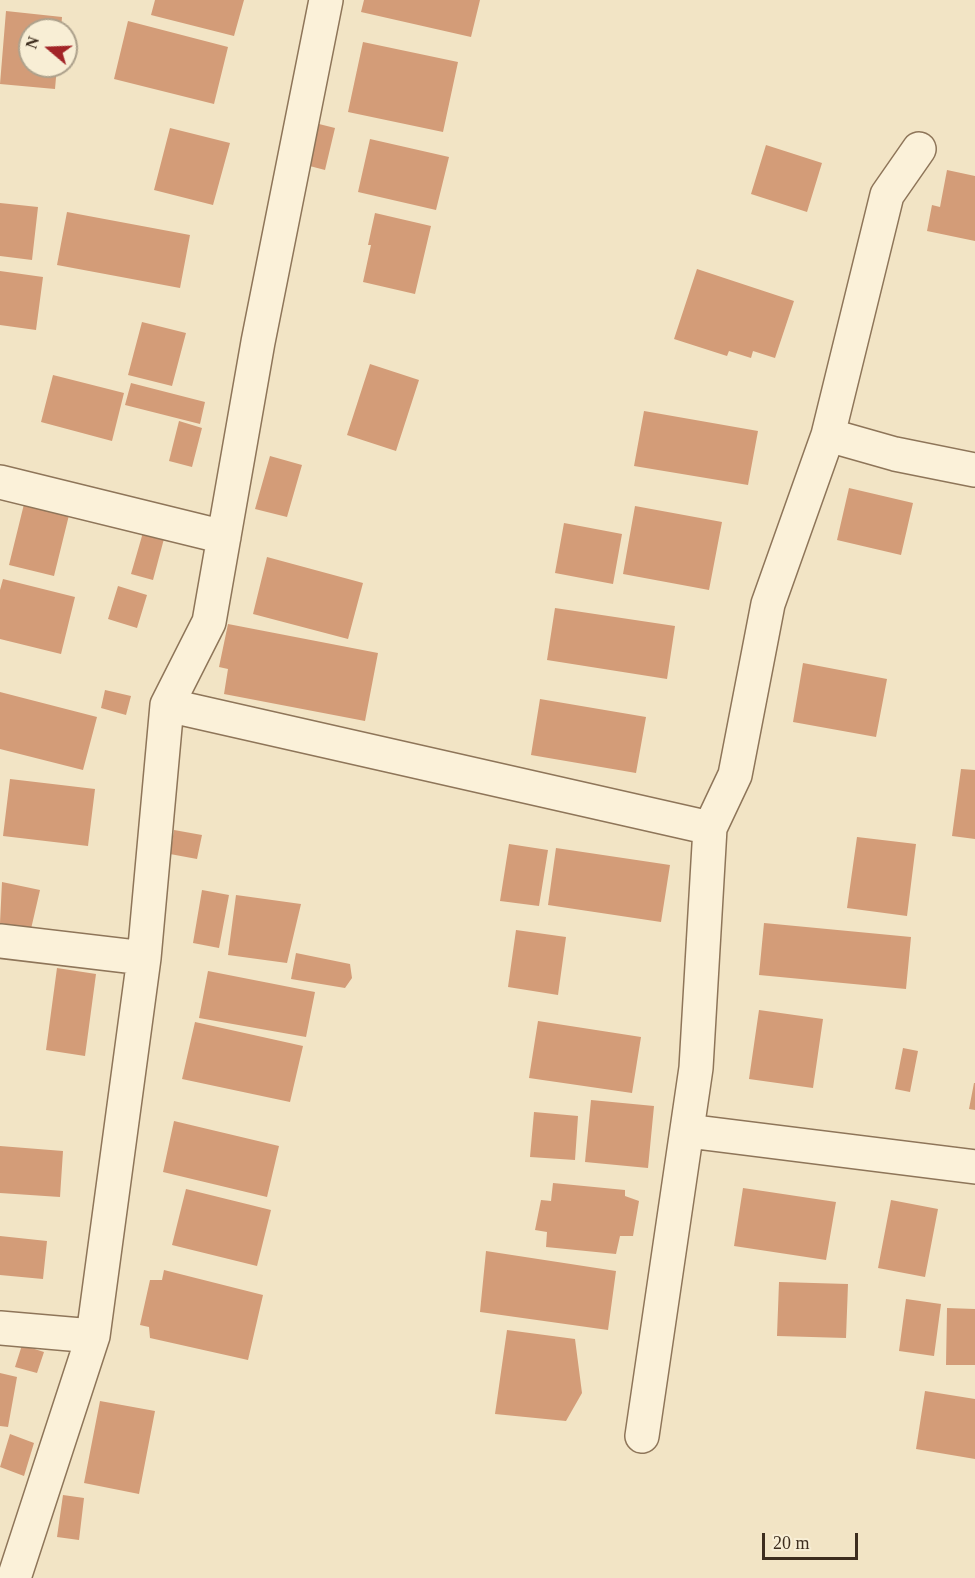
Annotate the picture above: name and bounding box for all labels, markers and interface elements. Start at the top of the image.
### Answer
north arrow [18,18,78,78]
text: N [22,34,42,51]
scale bar [765,1521,861,1559]
text: 20 m [773,1533,810,1553]

